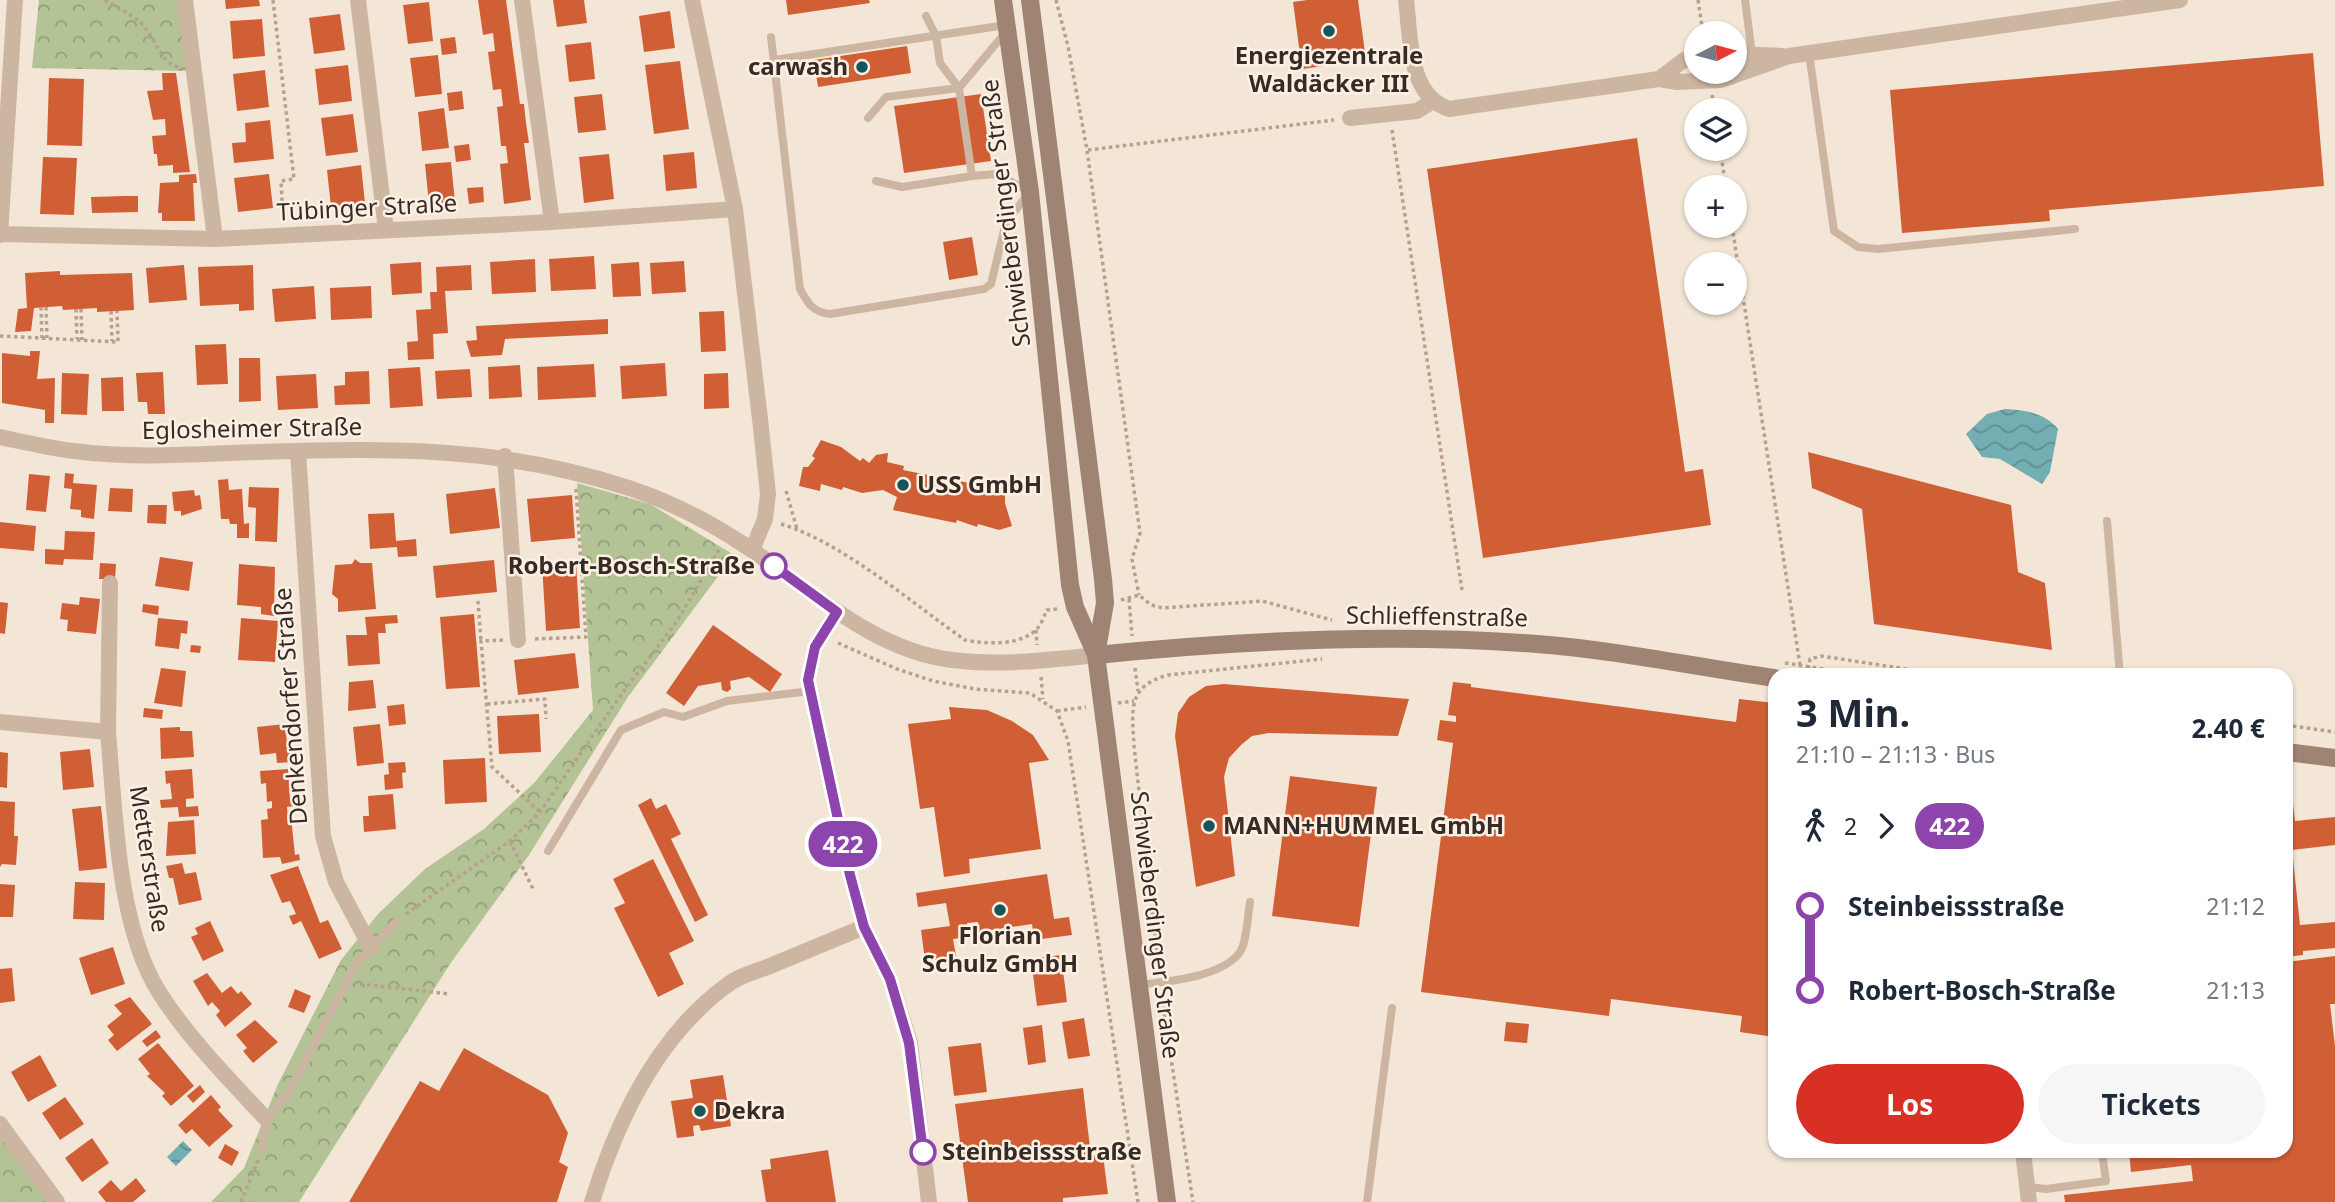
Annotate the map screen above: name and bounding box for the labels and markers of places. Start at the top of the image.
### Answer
marker: Energiezentrale Waldäcker III [1321,23,1337,39]
place label: Energiezentrale Waldäcker III [1235,38,1423,99]
place label: carwash [748,49,848,82]
marker: carwash [854,59,870,75]
place label: USS GmbH [917,467,1042,500]
marker: USS GmbH [895,477,911,493]
place label: Robert-Bosch-Straße [508,548,755,581]
marker: Robert-Bosch-Straße [761,553,787,579]
place label: MANN+HUMMEL GmbH [1223,808,1504,841]
marker: MANN+HUMMEL GmbH [1201,818,1217,834]
marker: Florian Schulz GmbH [992,902,1008,918]
place label: Florian Schulz GmbH [922,918,1078,979]
place label: Dekra [714,1093,785,1126]
marker: Dekra [692,1103,708,1119]
place label: Steinbeissstraße [942,1134,1142,1167]
marker: Steinbeissstraße [910,1139,936,1165]

